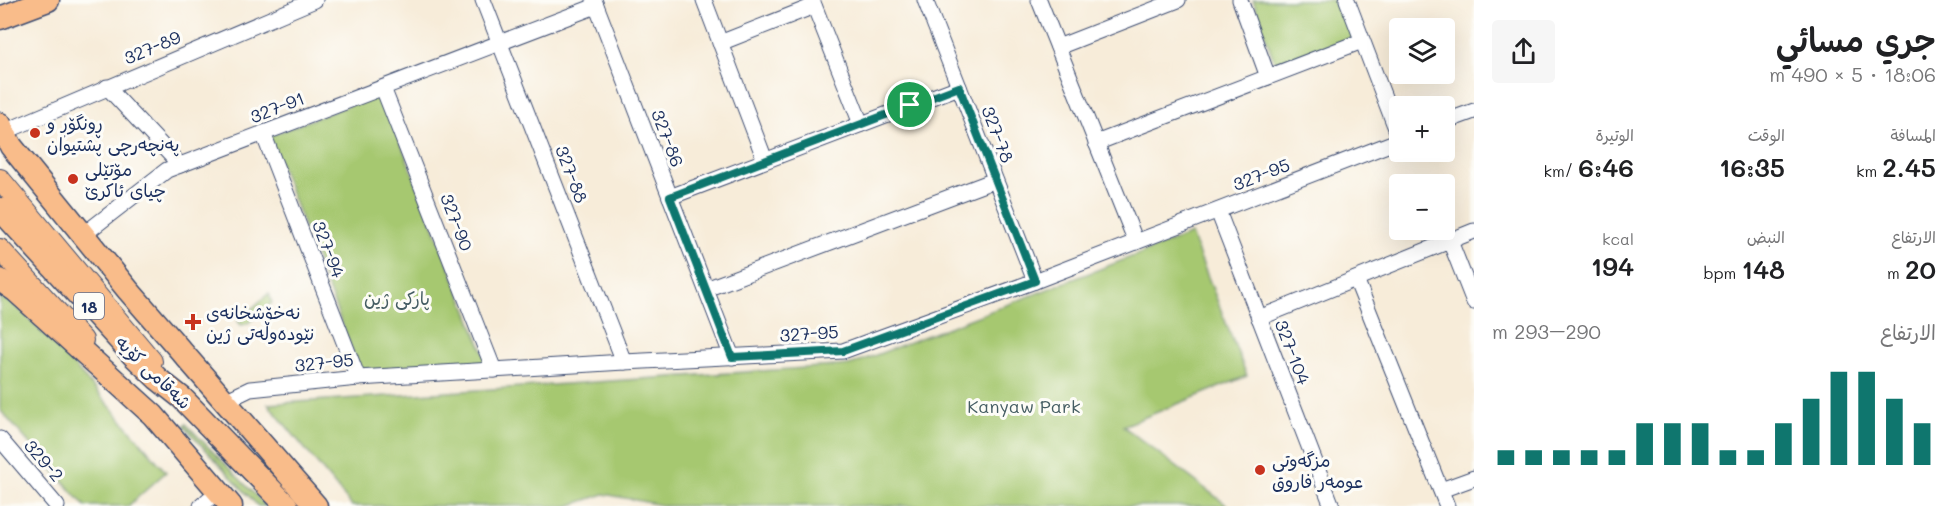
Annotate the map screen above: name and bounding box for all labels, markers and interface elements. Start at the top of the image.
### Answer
text: جري مسائي [1776,17,1936,60]
map controls [1389,18,1455,240]
button: layers [1389,18,1455,84]
button: share [1492,20,1555,83]
street label: 327-89 [120,24,184,70]
text: 18:06 · 5 × 490 m [1769,61,1936,87]
pin [884,79,935,130]
street label: 327-91 [246,86,308,128]
icon: arrive [893,88,926,121]
button: + [1389,96,1455,162]
street label: 327-78 [976,102,1020,166]
street label: 327-86 [646,106,690,170]
place label: ڕونگۆڕ و پەنچەرچی پشتیوان [45,111,180,157]
text: الوتيرة [1595,124,1634,145]
text: الوقت [1748,124,1785,145]
text: المسافة [1890,124,1936,145]
marker: ڕونگۆڕ و پەنچەرچی پشتیوان [28,126,42,140]
street label: 327-88 [550,142,594,206]
text: 6:46 [1578,150,1634,184]
text: 16:35 [1719,150,1785,184]
text: 2.45 [1882,150,1936,184]
street label: 327-95 [1229,152,1293,196]
place label: مۆتێلی چیای ئاکرێ [85,157,166,203]
text: /km [1544,160,1578,181]
text: km [1856,160,1882,181]
marker: مۆتێلی چیای ئاکرێ [66,172,80,186]
button: − [1389,174,1455,240]
street label: 327-90 [435,190,479,254]
street label: 327-94 [307,217,351,281]
text: النبض [1747,226,1785,247]
text: الارتفاع [1891,226,1936,247]
text: kcal [1602,228,1634,249]
text: 194 [1591,249,1634,283]
text: 148 [1741,252,1785,286]
text: 20 [1905,252,1936,286]
text: bpm [1703,262,1741,283]
text: m [1887,262,1905,283]
park label: پارکی ژین [364,286,430,311]
road number: 18 [74,293,104,319]
place label: نەخۆشخانەی نێودەوڵەتی ژین [206,300,314,345]
marker: نەخۆشخانەی نێودەوڵەتی ژین [184,313,202,331]
street label: 327-104 [1270,316,1317,388]
text: 290–293 m [1492,318,1601,344]
street label: 327-95 [779,319,839,347]
text: الارتفاع [1880,319,1936,345]
street label: شەقامی کۆیە [111,330,197,414]
street label: 327-95 [293,347,355,377]
park label: Kanyaw Park [967,394,1081,418]
street label: 329-2 [19,434,69,486]
place label: مزگەوتی عومەر فاروق [1272,448,1363,493]
marker: مزگەوتی عومەر فاروق [1253,463,1267,477]

